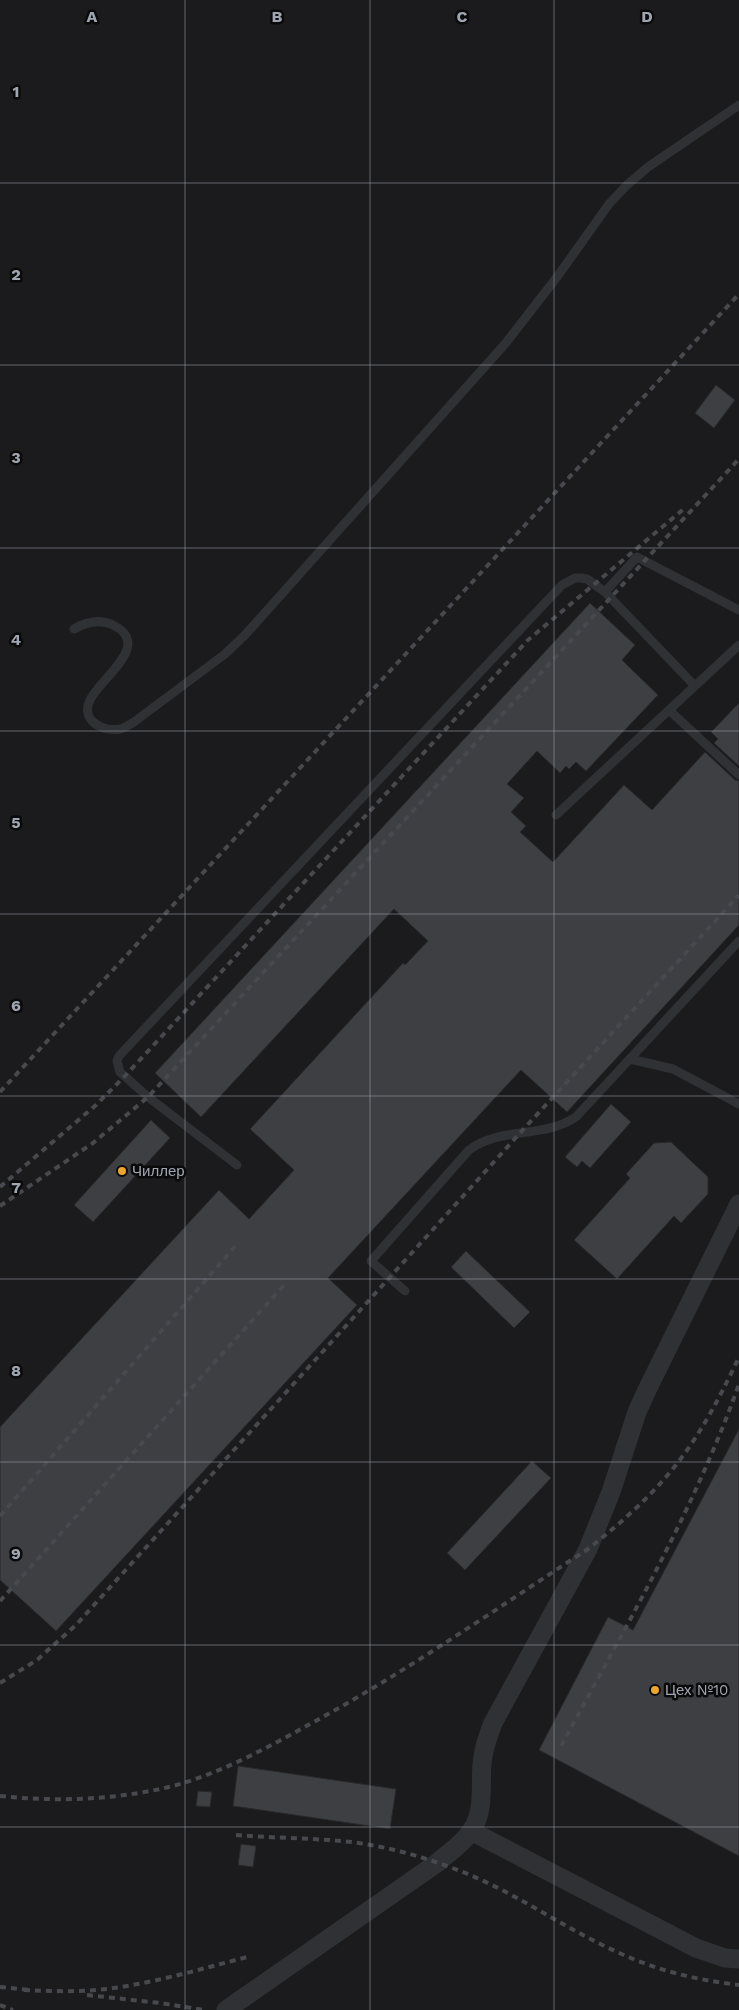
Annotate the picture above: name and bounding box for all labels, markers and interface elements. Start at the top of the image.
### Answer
text: A [87,7,98,26]
text: B [272,7,283,26]
text: C [457,7,468,26]
text: D [641,7,653,26]
text: 1 [13,82,19,101]
text: 2 [11,265,21,284]
text: 3 [11,448,21,467]
text: 4 [11,630,21,649]
text: 5 [11,813,21,832]
text: 6 [11,996,21,1015]
place label: Чиллер [132,1162,185,1180]
marker: Чиллер [116,1165,128,1177]
text: 7 [11,1178,21,1197]
text: 8 [11,1361,21,1380]
text: 9 [11,1544,21,1563]
place label: Цех №10 [665,1681,728,1699]
marker: Цех №10 [649,1684,661,1696]

